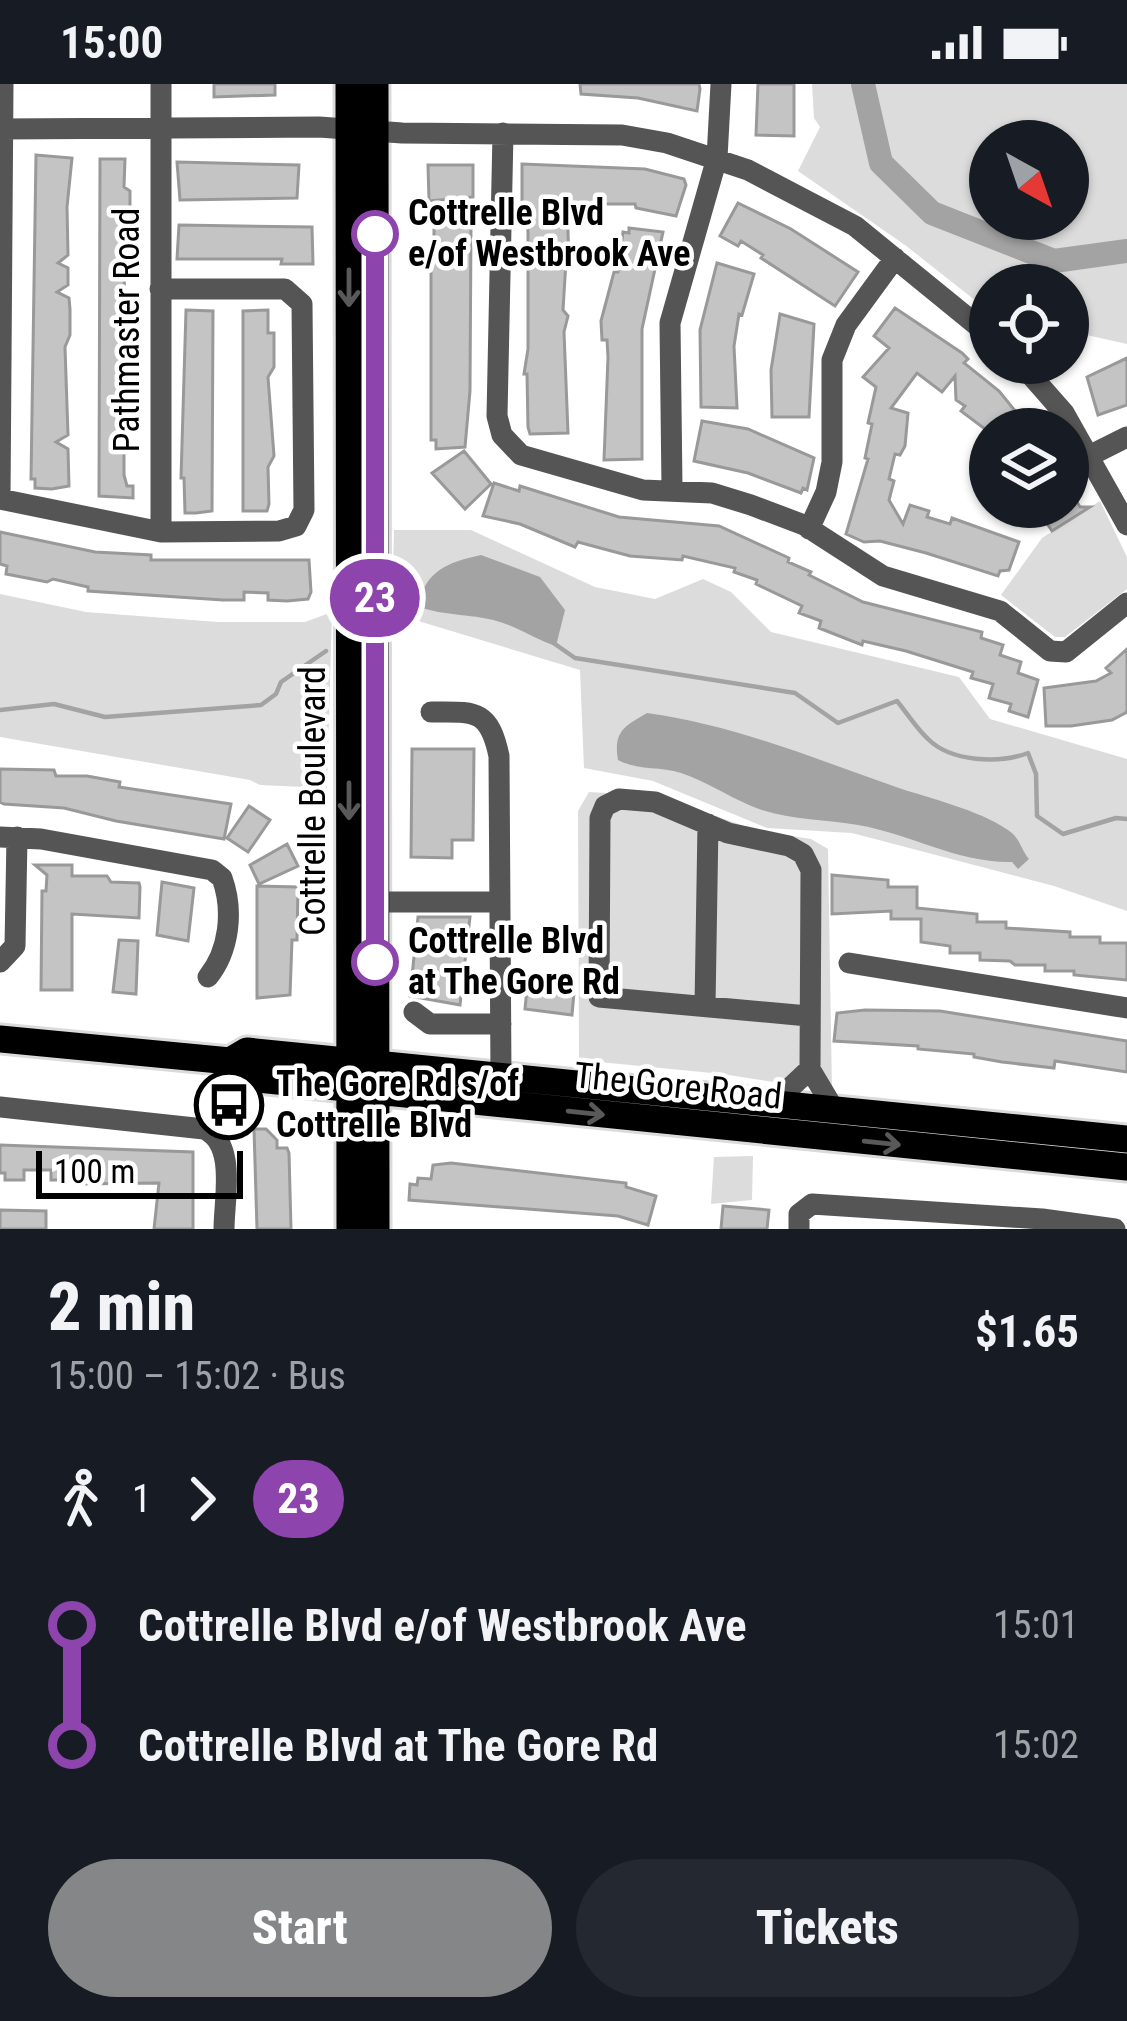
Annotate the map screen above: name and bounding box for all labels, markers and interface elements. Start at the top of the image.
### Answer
text: 15:00 [60,16,163,69]
north arrow [969,120,1089,240]
map controls [969,120,1089,528]
place label: Cottrelle Blvd e/of Westbrook Ave [408,192,690,275]
street label: Pathmaster Road [106,208,148,452]
marker: Cottrelle Blvd e/of Westbrook Ave [353,212,397,256]
button: locate [969,264,1089,384]
one-way arrow [338,268,360,307]
button: layers [969,408,1089,528]
line badge: 23 [321,559,429,637]
text: 23 [354,573,396,622]
street label: Cottrelle Boulevard [292,666,334,936]
one-way arrow [338,781,360,820]
place label: Cottrelle Blvd at The Gore Rd [408,920,620,1003]
marker: Cottrelle Blvd at The Gore Rd [353,940,397,984]
street label: The Gore Road [572,1054,784,1118]
place label: The Gore Rd s/of Cottrelle Blvd [276,1063,519,1146]
bus stop icon: The Gore Rd s/of Cottrelle Blvd [194,1070,264,1140]
one-way arrow [566,1102,605,1124]
one-way arrow [862,1132,901,1155]
scale bar [36,1145,243,1198]
text: 100 m [54,1152,135,1191]
text: 2 min [48,1269,195,1346]
text: $1.65 [975,1305,1079,1358]
text: 15:00 – 15:02 · Bus [48,1353,346,1399]
icon: walk [48,1466,114,1532]
icon: forward [169,1466,235,1532]
text: 23 [277,1474,320,1523]
text: 1 [132,1476,151,1522]
text: Cottrelle Blvd e/of Westbrook Ave [138,1599,746,1652]
text: 15:01 [993,1602,1079,1648]
text: Cottrelle Blvd at The Gore Rd [138,1719,658,1772]
text: 15:02 [993,1722,1079,1768]
button: Start [48,1859,552,1997]
button: Tickets [576,1859,1079,1997]

